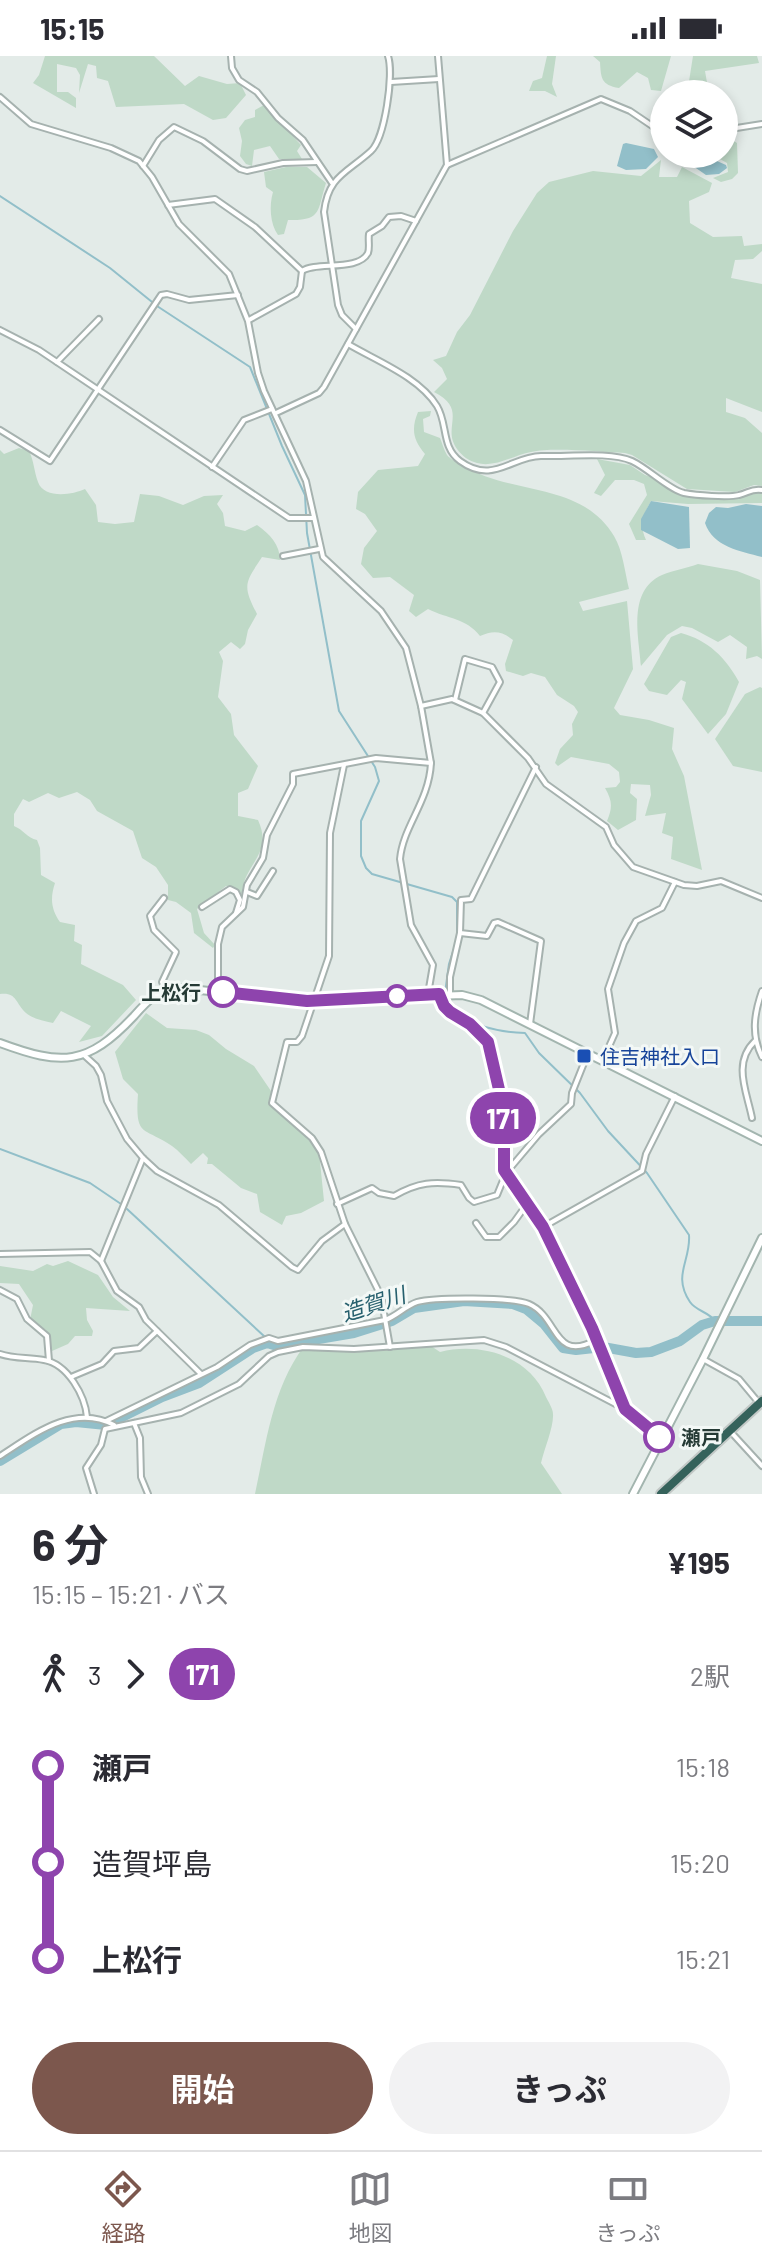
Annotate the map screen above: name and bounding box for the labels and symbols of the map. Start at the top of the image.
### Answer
marker: 上松行 [208,977,238,1007]
place label: 上松行 [141,980,201,1004]
unlabelled marker [386,985,408,1007]
place label: 住吉神社入口 [600,1044,720,1068]
marker: 住吉神社入口 [575,1047,593,1065]
line badge: 171 [457,1092,549,1144]
water label: 造賀川 [338,1280,410,1326]
marker: 瀬戸 [644,1422,674,1452]
place label: 瀬戸 [681,1425,721,1449]

